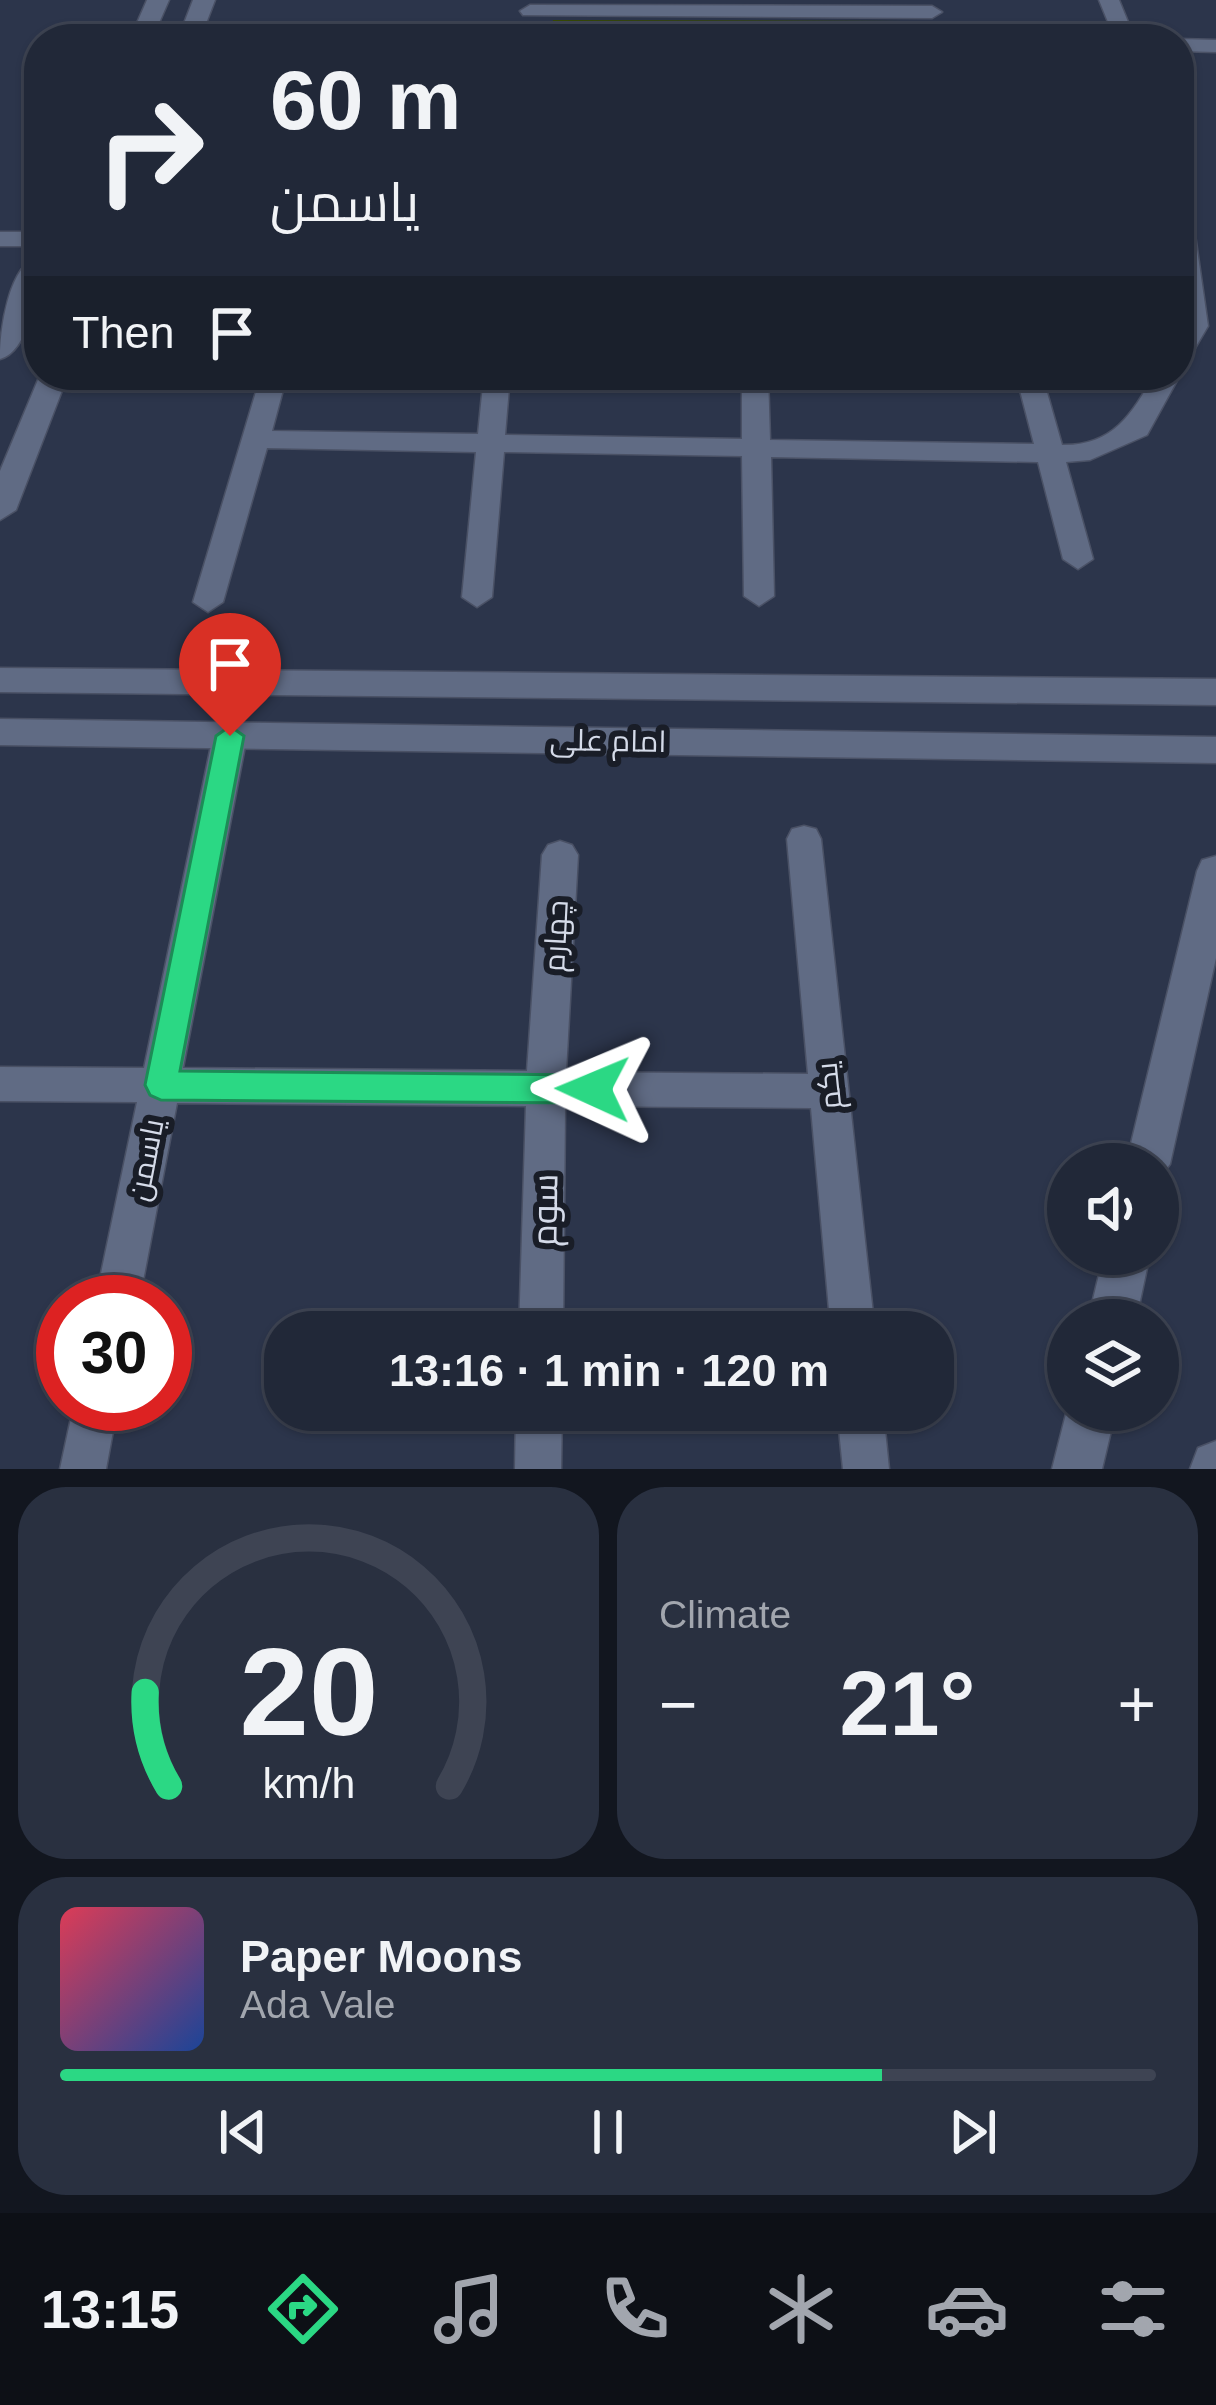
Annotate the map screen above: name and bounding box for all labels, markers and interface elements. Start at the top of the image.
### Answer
text: 60 m [270,53,461,147]
icon: right [72,72,228,228]
text: یاسمن [270,172,419,232]
icon: arrive [199,300,265,366]
text: Then [72,307,175,358]
pin [179,613,281,736]
icon: arrive [197,631,263,697]
street label: امام علی [549,723,667,762]
street label: چهارم [537,899,578,973]
position arrow [530,1026,656,1152]
street label: یکم [810,1060,851,1111]
street label: یاسمن [121,1116,172,1204]
map controls [1047,1143,1179,1431]
button: sound [1047,1143,1179,1275]
street label: سوم [523,1173,570,1247]
speed limit sign: 30 [36,1275,192,1431]
button: layers [1047,1299,1179,1431]
text: 13:16 · 1 min · 120 m [389,1345,829,1396]
text: Climate [659,1593,791,1636]
text: 20 [239,1622,378,1761]
text: 21° [839,1654,976,1754]
text: − [659,1667,698,1741]
text: + [1117,1667,1156,1741]
text: km/h [262,1759,355,1807]
text: Paper Moons [240,1931,523,1982]
text: Ada Vale [240,1983,395,2026]
icon: previous [210,2099,276,2165]
icon: pause [575,2099,641,2165]
icon: next [940,2099,1006,2165]
icon: directions [261,2267,345,2351]
icon: music [427,2267,511,2351]
icon: phone [593,2267,677,2351]
icon: climate [759,2267,843,2351]
icon: car [925,2267,1009,2351]
icon: filters [1091,2267,1175,2351]
text: 13:15 [41,2279,179,2339]

